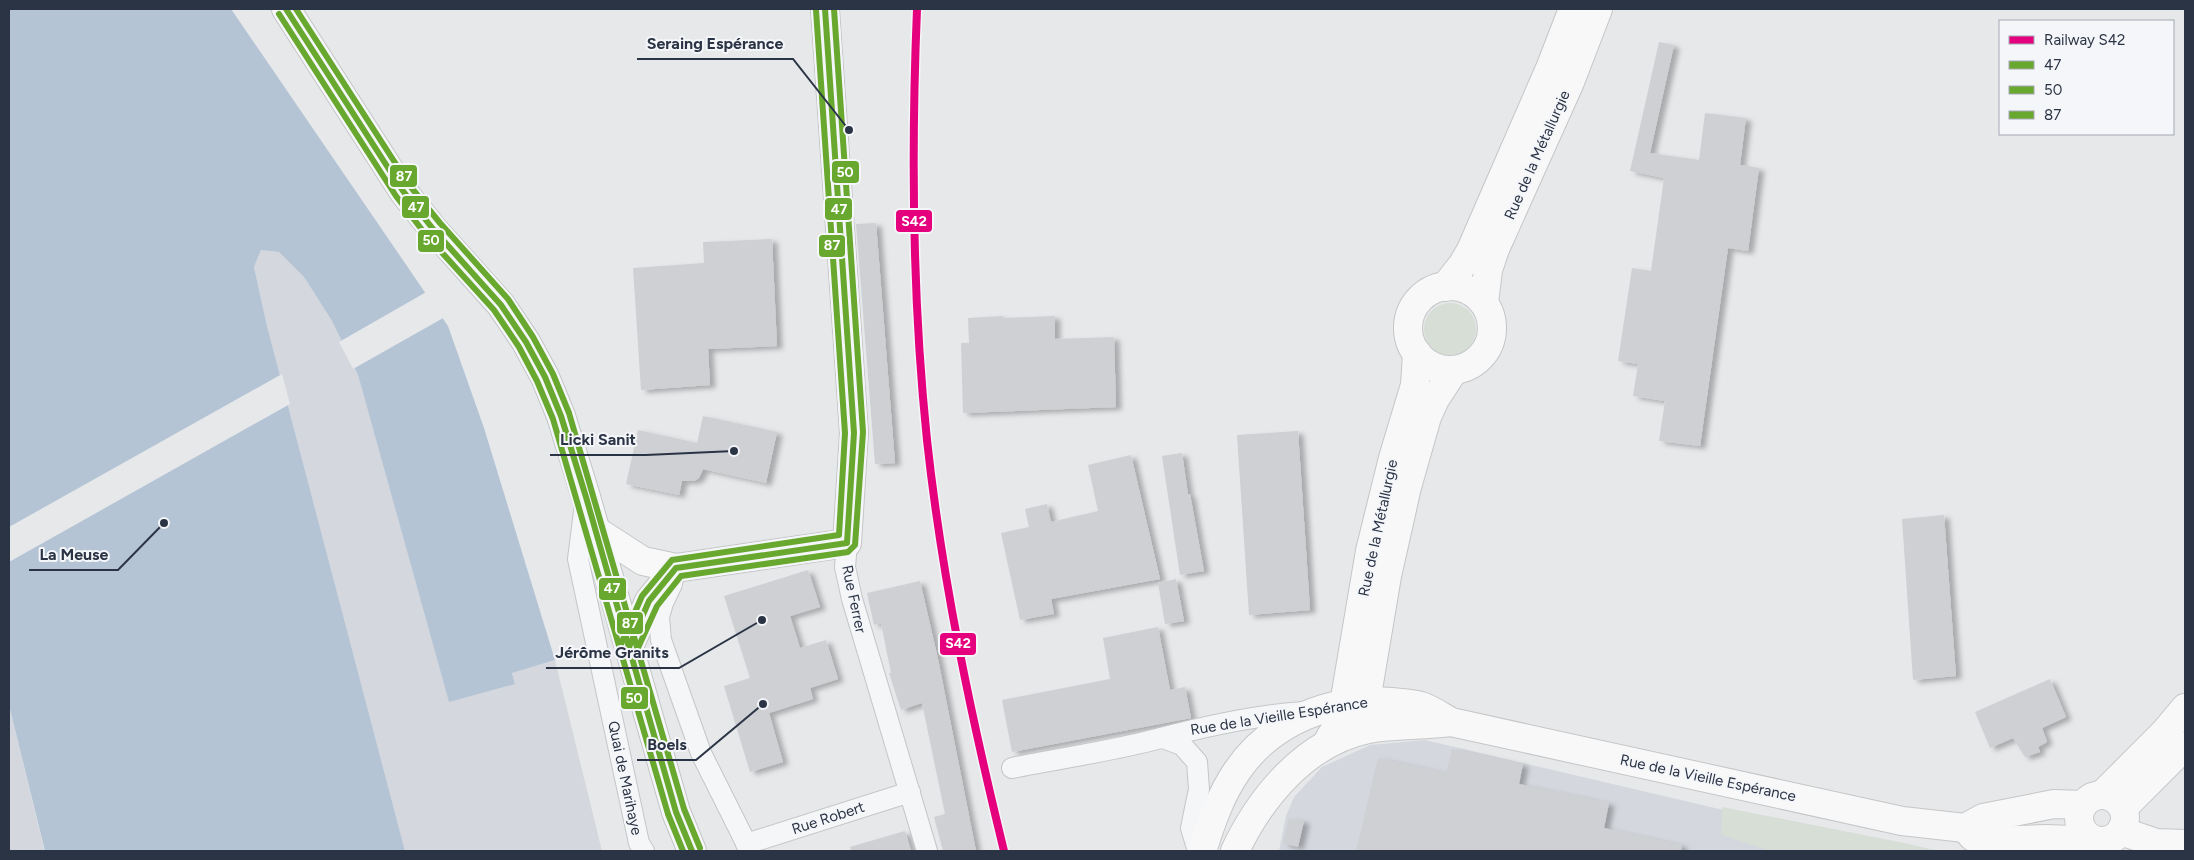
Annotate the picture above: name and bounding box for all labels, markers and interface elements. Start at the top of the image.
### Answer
legend [1999,20,2174,135]
callout: Seraing Espérance [637,28,793,59]
text: Railway S42 [2044,31,2125,49]
text: Seraing Espérance [647,34,783,53]
text: 47 [2044,56,2061,74]
text: 50 [2044,81,2062,99]
street label: Rue de la Métallurgie [1500,88,1574,222]
text: 87 [2044,106,2061,124]
line badge: 50 [831,160,860,184]
line badge: 87 [389,164,418,188]
text: 50 [836,164,854,181]
text: 87 [396,168,412,185]
line badge: 47 [401,195,430,219]
line badge: 47 [824,197,853,221]
text: 47 [408,199,425,216]
text: 47 [831,201,848,218]
line badge: S42 [895,209,933,233]
text: S42 [901,213,927,230]
line badge: 50 [417,229,445,253]
text: 50 [422,232,440,249]
line badge: 87 [818,234,846,258]
text: 87 [824,237,840,254]
callout: Licki Sanit [550,424,646,455]
text: Licki Sanit [560,430,636,449]
street label: Rue de la Métallurgie [1355,458,1401,598]
callout: La Meuse [29,539,118,570]
text: La Meuse [40,545,109,564]
street label: Rue Ferrer [838,563,870,635]
line badge: 47 [598,577,627,601]
text: 47 [604,580,621,597]
line badge: 87 [616,611,644,635]
text: 87 [622,615,638,632]
line badge: S42 [939,632,977,656]
text: S42 [945,635,971,652]
callout: Jérôme Granits [546,637,679,668]
text: Jérôme Granits [555,643,669,662]
line badge: 50 [620,686,649,710]
text: 50 [625,690,643,707]
street label: Rue de la Vieille Espérance [1189,693,1369,739]
street label: Quai de Marihaye [604,719,646,837]
callout: Boels [637,729,696,760]
text: Boels [647,735,687,754]
street label: Rue de la Vieille Espérance [1618,751,1798,805]
street label: Rue Robert [789,798,867,838]

